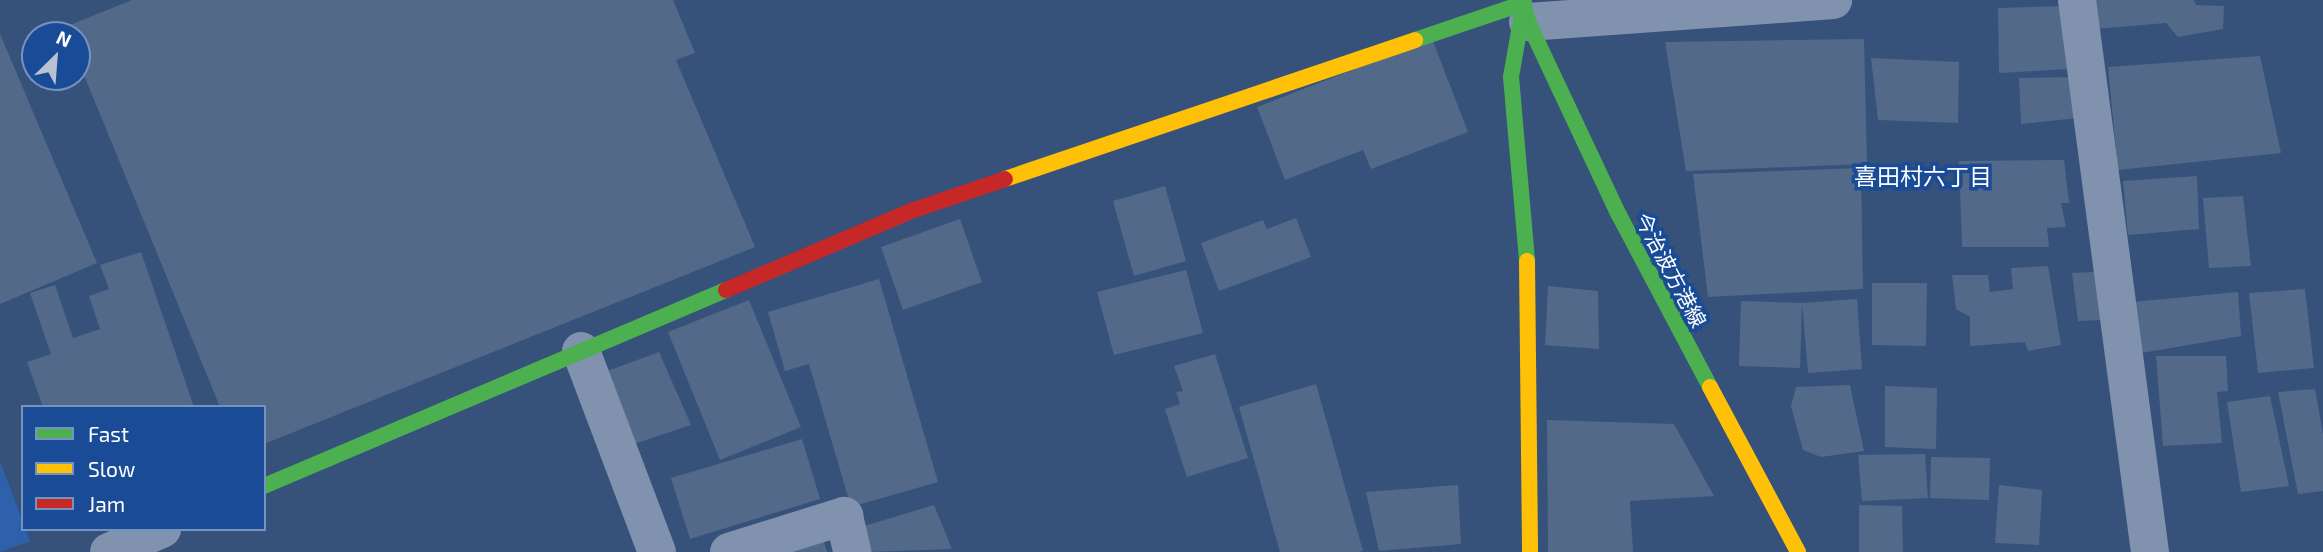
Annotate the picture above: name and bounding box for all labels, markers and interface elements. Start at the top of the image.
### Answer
north arrow [21,21,91,91]
text: N [53,25,75,52]
district label: 喜田村六丁目 [1854,162,1992,190]
street label: 今治波方港線 [1630,208,1712,332]
legend [21,405,266,531]
text: Fast [88,421,129,446]
text: Slow [88,456,135,481]
text: Jam [88,491,125,516]

